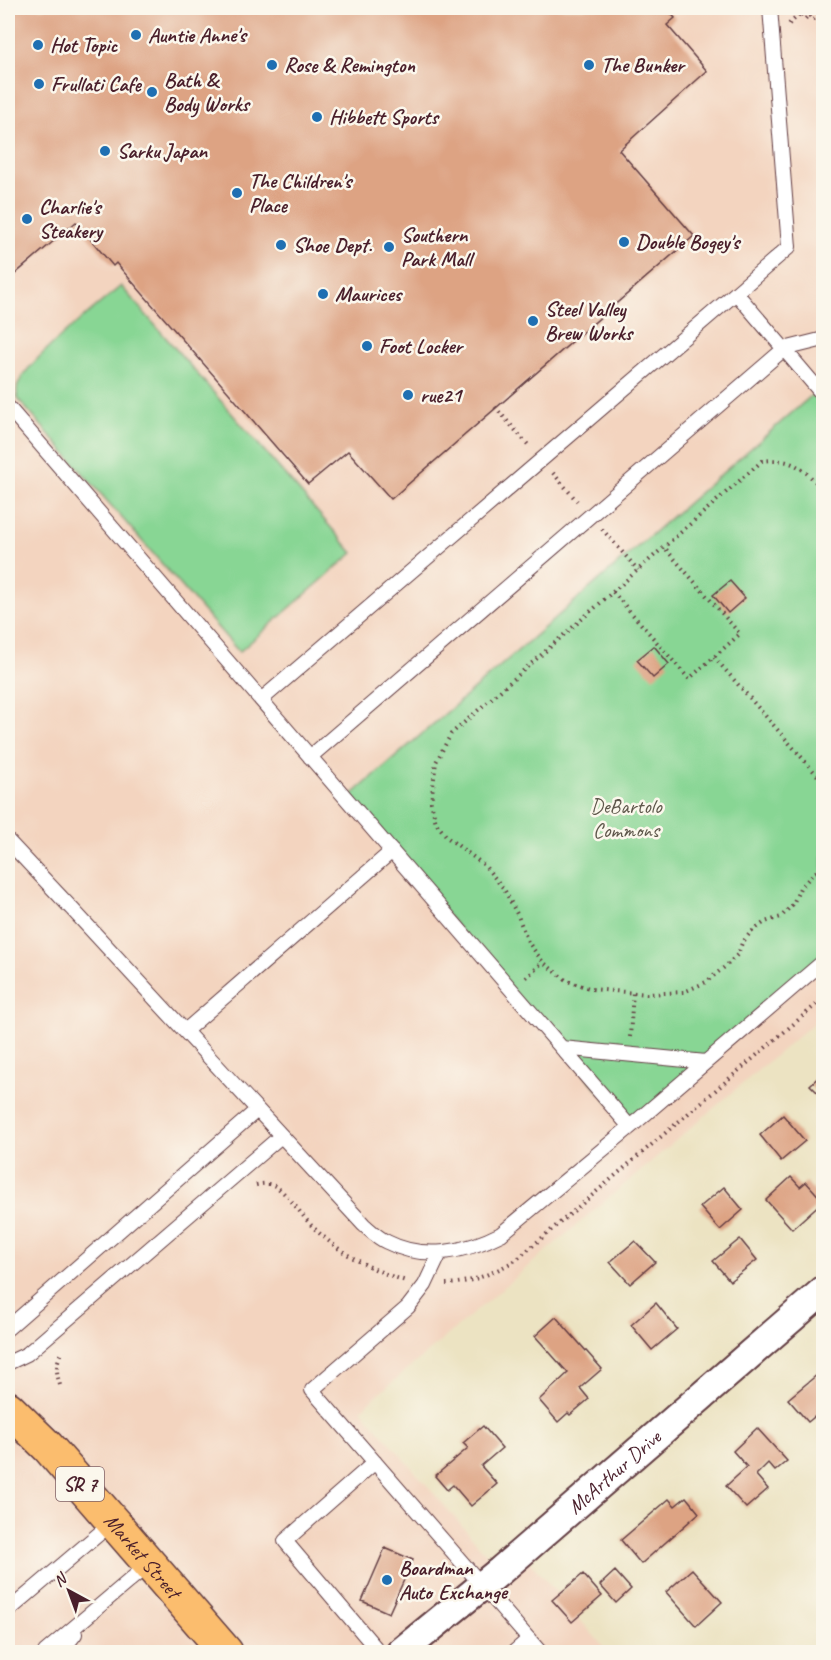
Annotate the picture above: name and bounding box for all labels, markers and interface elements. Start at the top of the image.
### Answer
place label: Auntie Anne's [148,22,249,48]
marker: Auntie Anne's [129,28,143,42]
place label: Hot Topic [50,32,118,58]
marker: Hot Topic [31,38,45,52]
place label: Rose & Remington [284,52,415,78]
place label: The Bunker [601,52,686,78]
marker: Rose & Remington [265,58,279,72]
marker: The Bunker [582,58,596,72]
place label: Bath & Body Works [164,67,251,118]
place label: Frullati Cafe [51,71,143,97]
marker: Frullati Cafe [32,77,46,91]
marker: Bath & Body Works [145,85,159,99]
place label: Hibbett Sports [329,104,440,130]
marker: Hibbett Sports [310,110,324,124]
place label: Sarku Japan [117,138,209,164]
marker: Sarku Japan [98,144,112,158]
place label: The Children's Place [249,168,354,218]
marker: The Children's Place [230,186,244,200]
place label: Charlie's Steakery [39,194,104,244]
marker: Charlie's Steakery [20,212,34,226]
place label: Southern Park Mall [401,222,476,272]
place label: Double Bogey's [636,229,742,255]
place label: Shoe Dept. [293,232,373,258]
marker: Double Bogey's [617,235,631,249]
marker: Shoe Dept. [274,238,288,252]
marker: Southern Park Mall [382,240,396,254]
place label: Maurices [335,281,404,307]
marker: Maurices [316,287,330,301]
place label: Steel Valley Brew Works [545,296,635,346]
marker: Steel Valley Brew Works [526,314,540,328]
place label: Foot Locker [379,333,465,359]
marker: Foot Locker [360,339,374,353]
place label: rue21 [420,382,464,408]
marker: rue21 [401,388,415,402]
park label: DeBartolo Commons [590,793,663,843]
street label: McArthur Drive [562,1424,667,1520]
road number: SR 7 [56,1467,104,1501]
street label: Market Street [99,1508,188,1606]
place label: Boardman Auto Exchange [399,1555,509,1605]
north arrow [39,1561,99,1621]
text: N [50,1568,72,1591]
marker: Boardman Auto Exchange [380,1573,394,1587]

